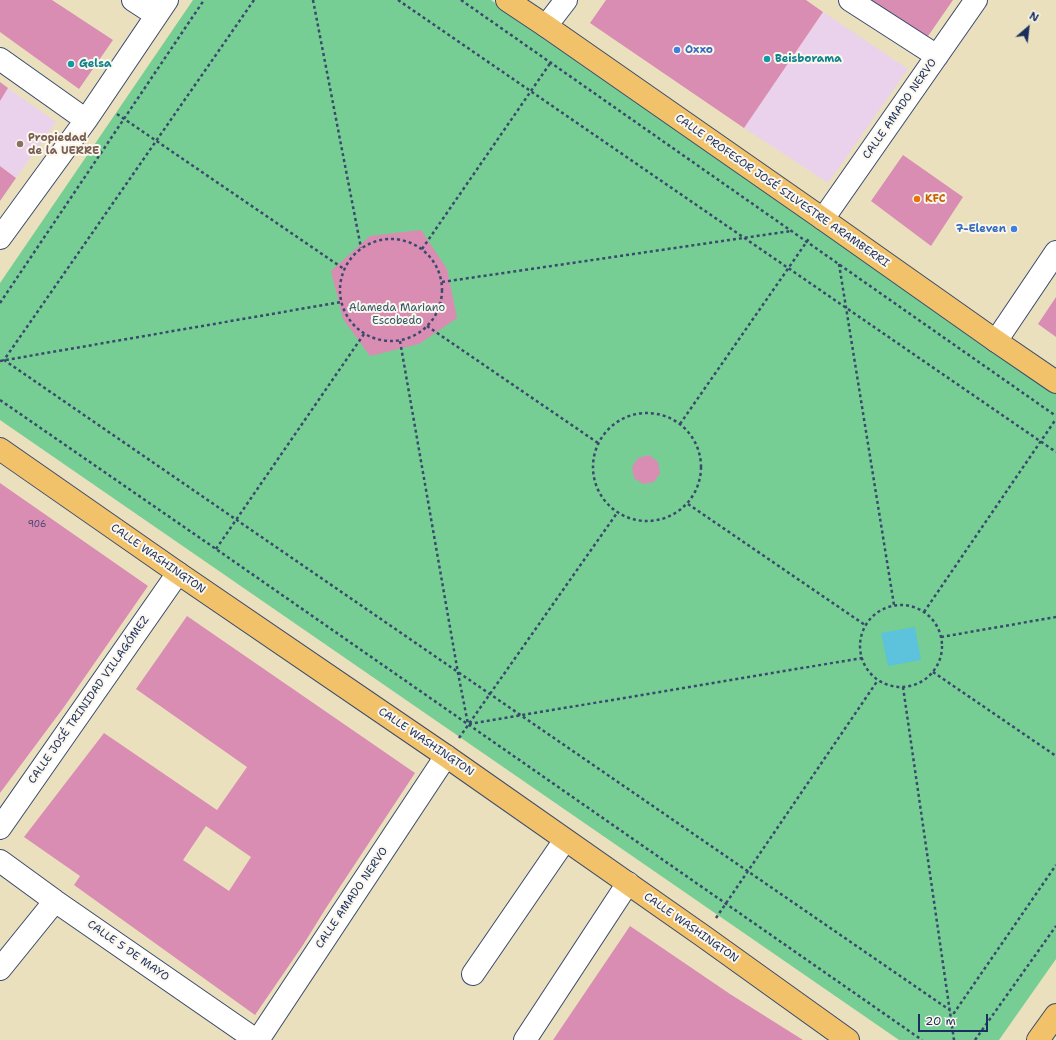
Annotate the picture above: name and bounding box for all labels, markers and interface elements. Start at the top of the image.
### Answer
north arrow [1008,8,1048,48]
text: N [1026,8,1041,26]
place label: Oxxo [685,43,713,57]
marker: Oxxo [672,45,682,55]
place label: Beisborama [775,52,842,66]
marker: Beisborama [762,54,772,64]
street label: CALLE AMADO NERVO [860,56,940,162]
place label: Gelsa [79,57,111,71]
marker: Gelsa [66,59,76,69]
street label: CALLE PROFESOR JOSÉ SILVESTRE ARAMBERRI [673,112,891,270]
place label: Propiedad de la UERRE [28,131,99,157]
marker: Propiedad de la UERRE [15,139,25,149]
place label: KFC [925,192,946,206]
marker: KFC [912,194,922,204]
place label: 7-Eleven [956,222,1006,236]
marker: 7-Eleven [1009,224,1019,234]
park label: Alameda Mariano Escobedo [349,301,445,327]
house number: 906 [28,520,46,530]
street label: CALLE WASHINGTON [108,521,208,597]
street label: CALLE JOSÉ TRINIDAD VILLAGÓMEZ [26,614,152,786]
street label: CALLE WASHINGTON [376,705,476,779]
street label: CALLE AMADO NERVO [313,845,391,951]
street label: CALLE WASHINGTON [641,890,741,966]
street label: CALLE 5 DE MAYO [84,918,172,984]
scale bar [920,1006,990,1032]
text: 20 m [925,1013,956,1029]

